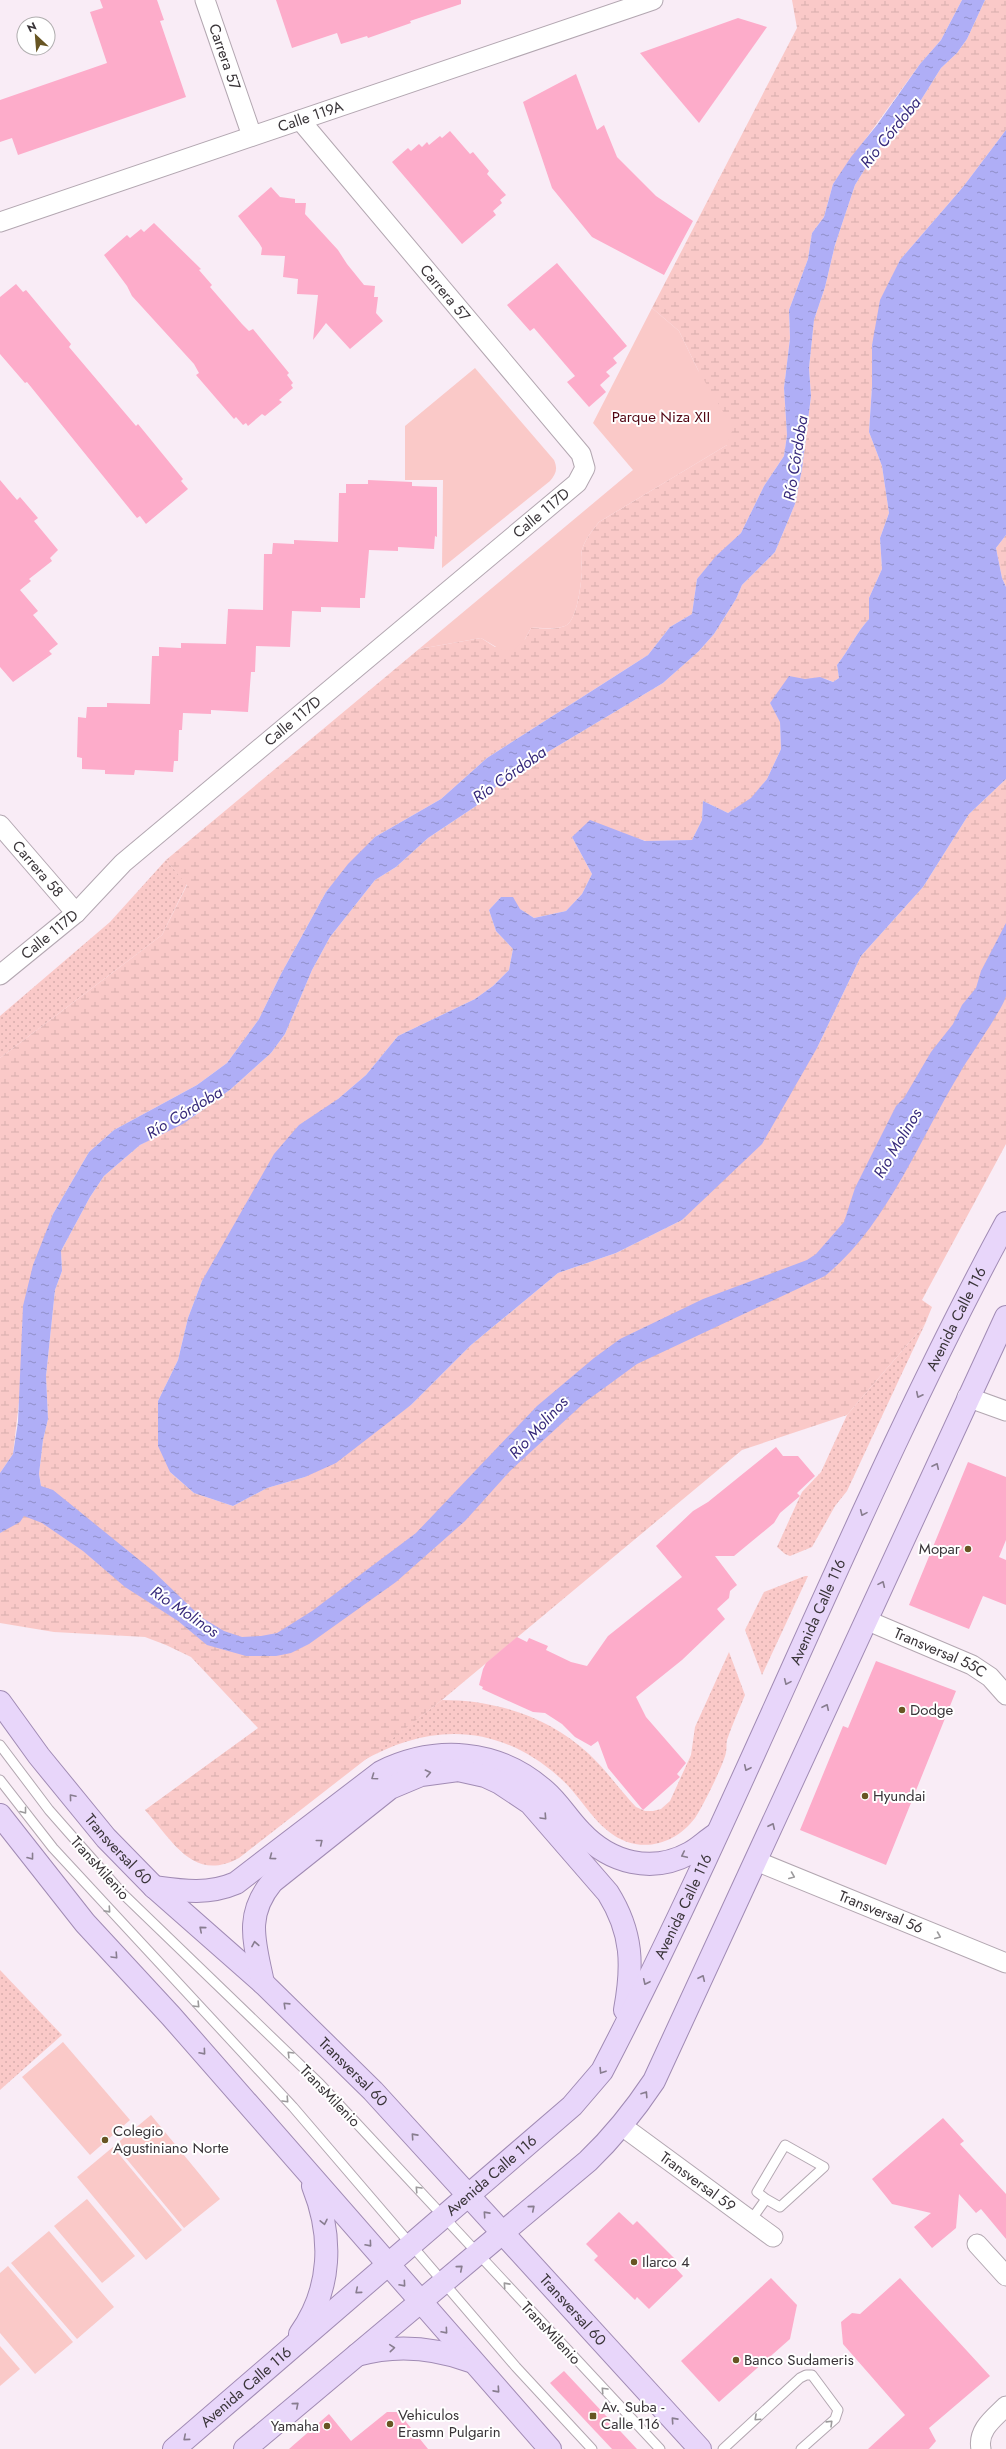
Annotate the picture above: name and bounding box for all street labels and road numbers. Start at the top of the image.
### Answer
street label: Carrera 57 [203,21,246,93]
street label: Calle 119A [275,95,346,138]
street label: Carrera 57 [415,260,476,326]
street label: Calle 117D [508,483,574,543]
street label: Calle 117D [259,691,326,751]
street label: Carrera 58 [7,836,69,902]
street label: Calle 117D [16,904,83,965]
street label: Avenida Calle 116 [921,1263,992,1375]
street label: Avenida Calle 116 [784,1555,851,1668]
street label: Transversal 55C [890,1622,991,1683]
street label: Transversal 60 [79,1809,157,1890]
street label: TransMilenio [65,1831,135,1905]
street label: Avenida Calle 116 [649,1850,718,1963]
street label: Transversal 56 [835,1885,927,1939]
street label: Transversal 60 [313,2032,393,2111]
street label: TransMilenio [295,2060,365,2132]
street label: Avenida Calle 116 [441,2130,542,2221]
street label: Transversal 59 [655,2146,740,2217]
street label: Transversal 60 [534,2269,612,2351]
street label: TransMilenio [516,2297,586,2369]
street label: Avenida Calle 116 [196,2341,296,2433]

